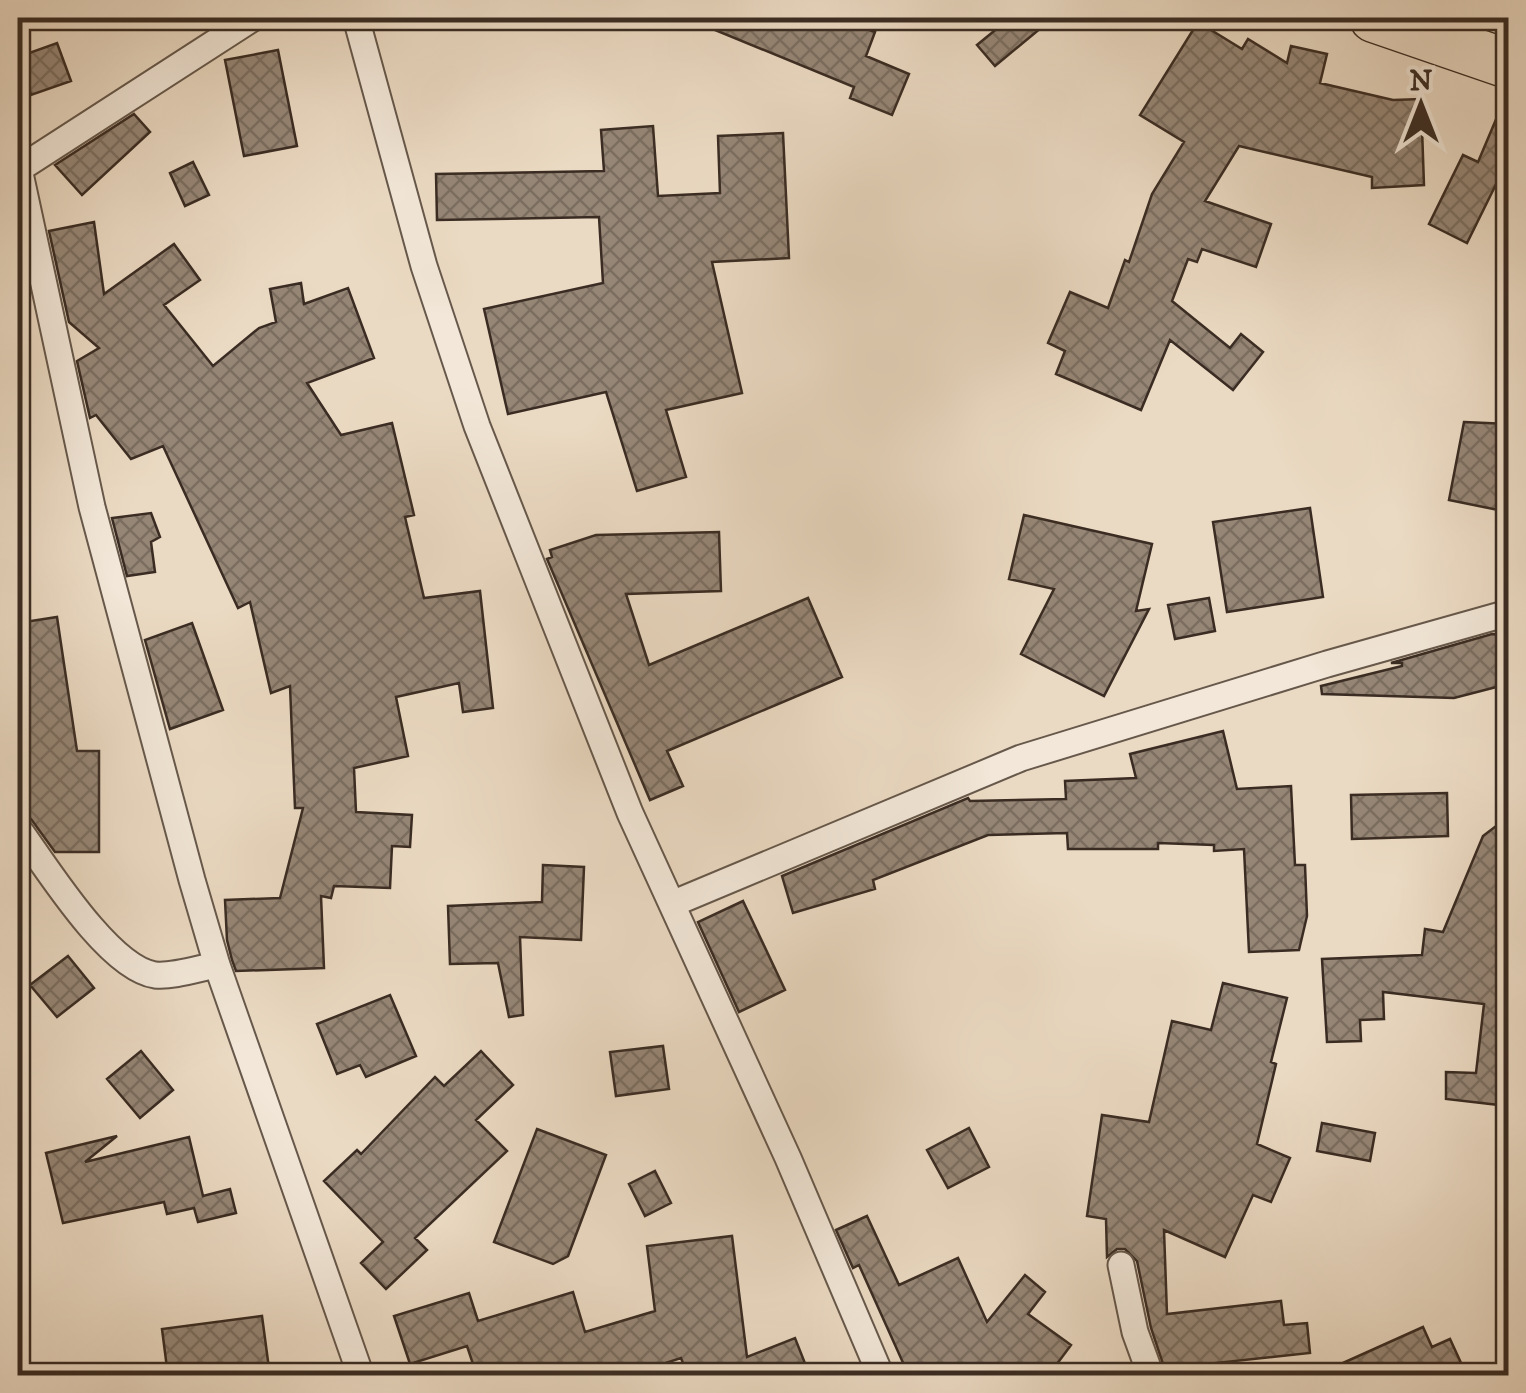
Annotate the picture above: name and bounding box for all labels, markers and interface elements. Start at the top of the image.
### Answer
north arrow [1371,55,1471,155]
text: N [1410,64,1433,99]

